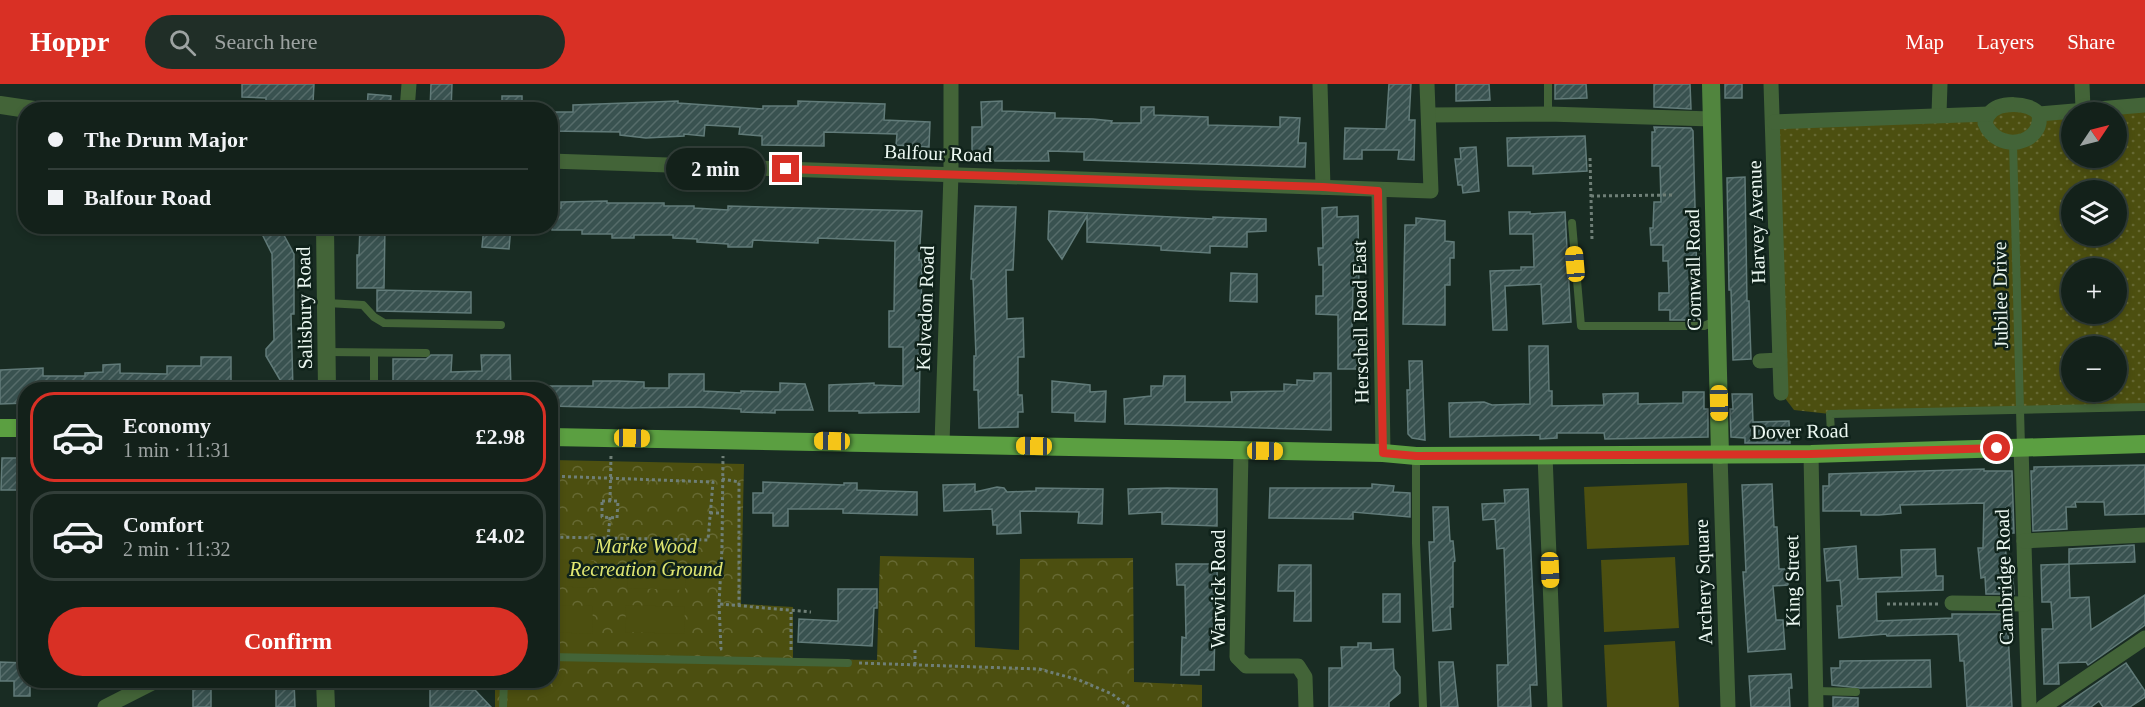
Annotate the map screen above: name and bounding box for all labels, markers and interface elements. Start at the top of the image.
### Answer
search box [145,15,565,69]
text: Hoppr [30,26,109,57]
icon: search [166,26,199,59]
text: Search here [214,29,318,54]
text: Map [1906,30,1944,54]
text: Layers [1977,30,2034,54]
text: Share [2067,30,2115,54]
north arrow [2061,102,2127,168]
map controls [2061,102,2127,402]
text: The Drum Major [84,127,248,152]
street label: Balfour Road [883,140,993,166]
callout: 2 min [666,148,765,190]
route end [772,155,799,182]
text: 2 min [691,158,740,180]
street label: Harvey Avenue [1743,160,1770,284]
button: layers [2061,180,2127,246]
text: Balfour Road [84,185,211,210]
street label: Cornwall Road [1681,209,1705,331]
street label: Herschell Road East [1348,240,1372,404]
street label: Jubilee Drive [1988,241,2012,349]
street label: Kelvedon Road [912,245,938,371]
car [1564,245,1586,283]
street label: Salisbury Road [292,246,317,370]
button: + [2061,258,2127,324]
button: − [2061,336,2127,402]
car [1710,385,1728,421]
icon: car [51,410,105,464]
text: Economy [123,413,211,438]
street label: Dover Road [1751,419,1849,443]
text: £2.98 [476,424,525,449]
car [614,429,650,447]
car [814,432,850,450]
route start [1983,434,2010,461]
car [1016,437,1052,455]
text: 1 min · 11:31 [123,439,231,461]
car [1247,442,1283,460]
icon: car [51,509,105,563]
street label: Cambridge Road [1991,509,2018,645]
text: Comfort [123,512,204,537]
street label: Archery Square [1690,518,1717,645]
text: £4.02 [476,523,525,548]
street label: Warwick Road [1207,530,1229,648]
park label: Marke Wood Recreation Ground [568,535,724,580]
street label: King Street [1780,535,1805,627]
text: 2 min · 11:32 [123,538,231,560]
car [1540,552,1560,588]
button: Confirm [48,607,528,676]

